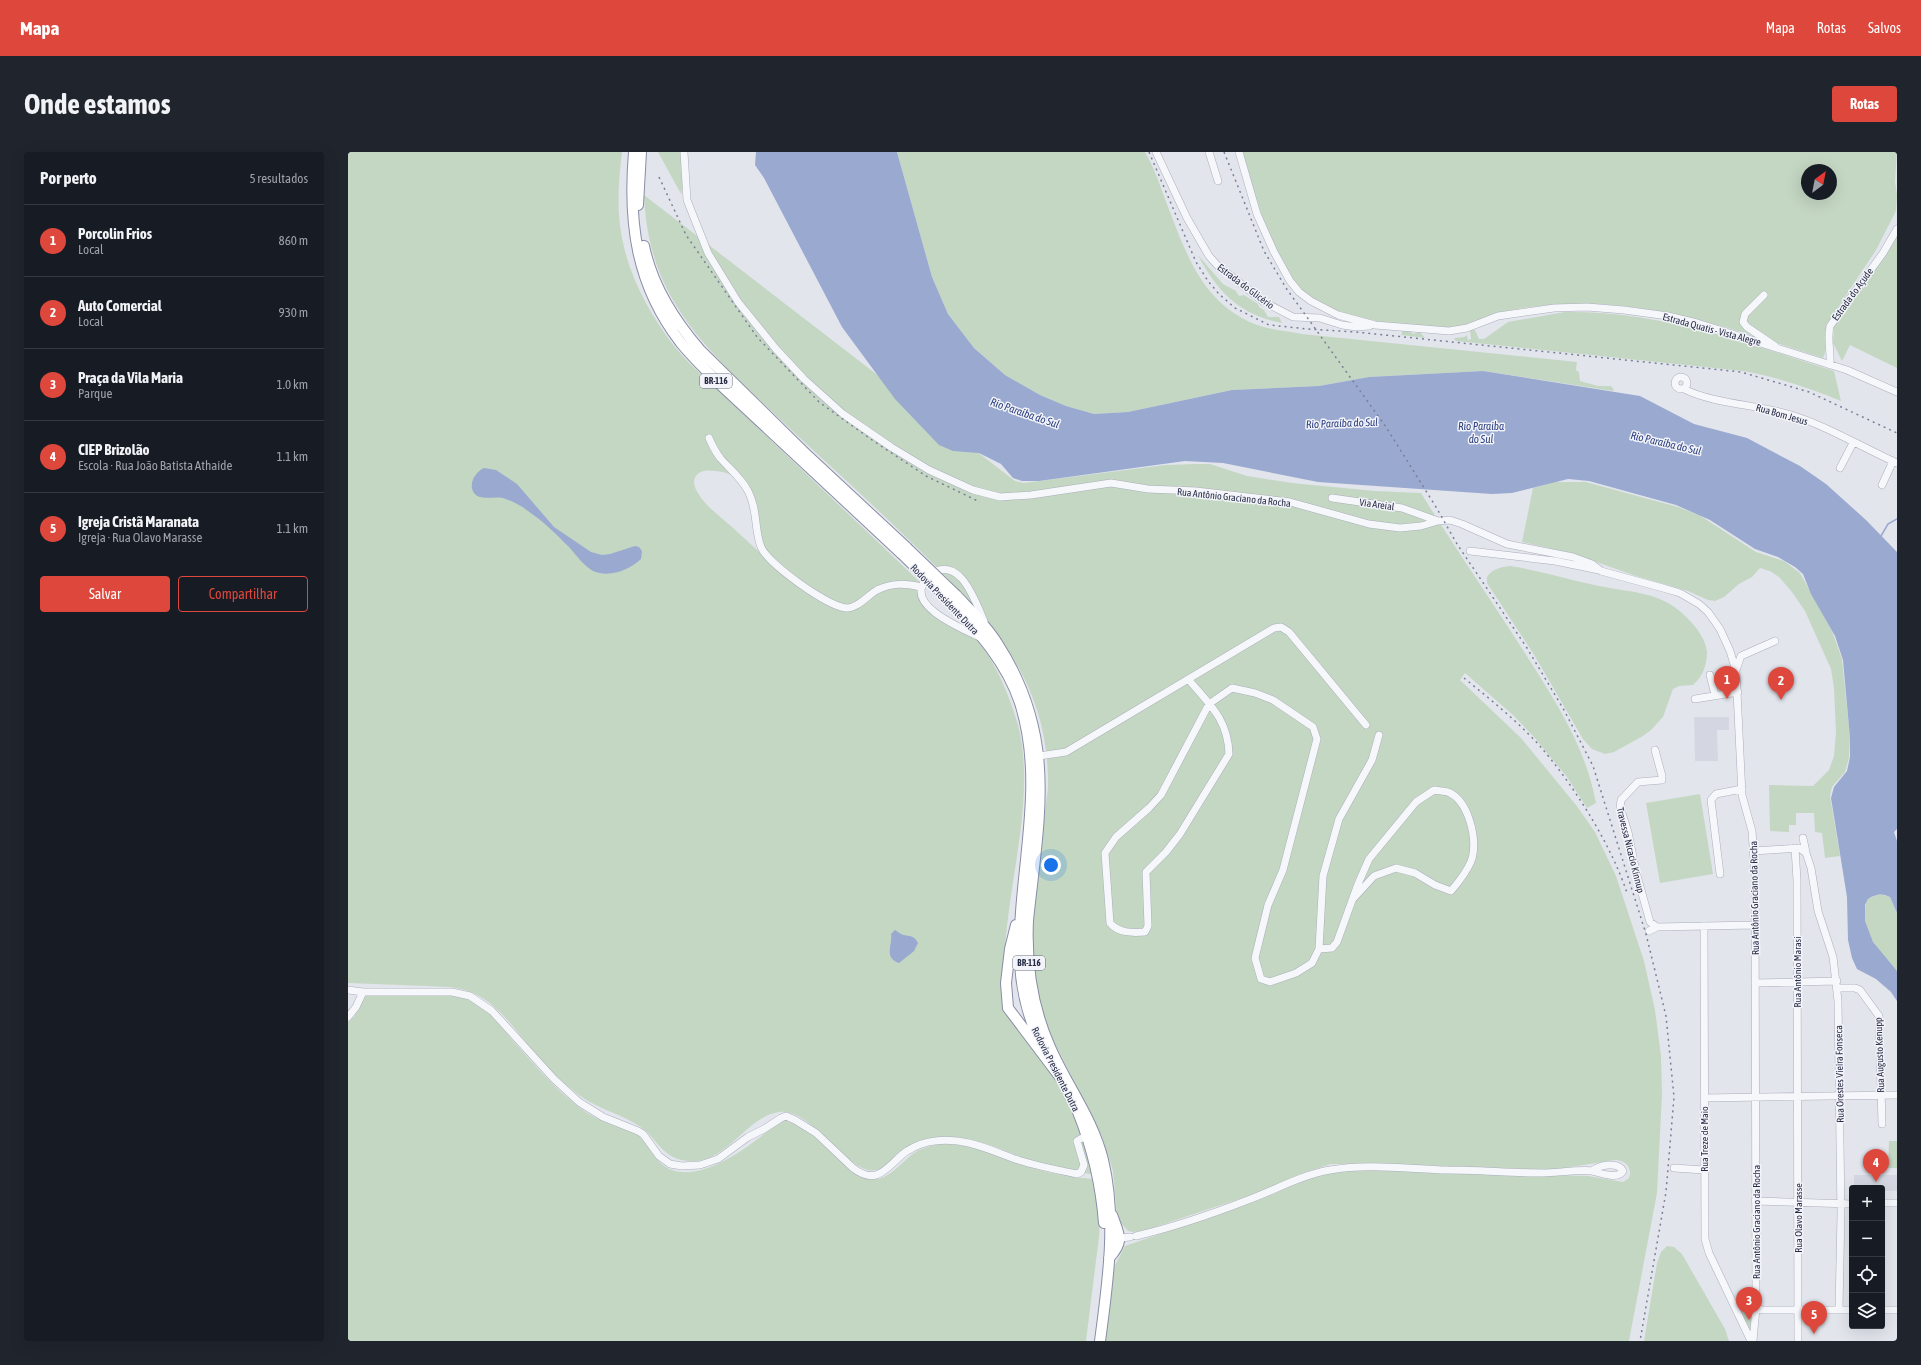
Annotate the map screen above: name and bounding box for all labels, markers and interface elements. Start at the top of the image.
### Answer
text: Mapa [20,17,59,39]
text: Mapa [1766,20,1795,36]
text: Rotas [1817,20,1846,36]
text: Salvos [1868,20,1901,36]
button: Rotas [1832,86,1897,122]
text: Onde estamos [24,88,171,120]
north arrow [1801,164,1837,200]
text: Por perto [40,168,97,188]
text: 5 resultados [249,171,308,186]
text: Porcolin Frios [78,225,152,242]
text: 1 [50,233,56,248]
text: 860 m [279,233,308,248]
text: Local [78,242,103,257]
street label: Estrada do Glicério [1215,262,1276,311]
street label: Estrada do Açude [1830,265,1875,323]
text: Auto Comercial [78,297,162,314]
text: 2 [50,305,56,320]
text: 930 m [279,305,308,320]
street label: Estrada Quatis - Vista Alegre [1661,311,1763,348]
text: Local [78,314,103,329]
text: Praça da Vila Maria [78,369,183,386]
road number: BR-116 [700,374,732,388]
text: 3 [50,377,56,392]
text: 1.0 km [277,377,308,392]
text: Parque [78,386,112,401]
water label: Rio Paraíba do Sul [989,396,1061,430]
street label: Rua Bom Jesus [1755,402,1810,427]
water label: Rio Paraíba do Sul [1306,416,1378,430]
water label: Rio Paraiba do Sul [1458,420,1504,445]
water label: Rio Paraíba do Sul [1629,429,1703,457]
text: CIEP Brizolão [78,441,150,458]
text: 4 [50,449,56,464]
text: 1.1 km [277,449,308,464]
text: Escola · Rua João Batista Athaíde [78,458,232,473]
street label: Rua Antônio Graciano da Rocha [1177,486,1292,509]
street label: Via Areial [1359,497,1395,512]
text: Igreja Cristã Maranata [78,513,199,530]
text: 5 [50,521,56,536]
text: 1.1 km [277,521,308,536]
text: Igreja · Rua Olavo Marasse [78,530,202,545]
street label: Rodovia Presidente Dutra [908,562,981,637]
button: Salvar [40,576,170,612]
button: Compartilhar [178,576,308,612]
pin: 1 [1714,666,1740,699]
pin: 2 [1768,667,1794,700]
street label: Travessa Nicacio Kinnup [1615,806,1647,894]
street label: Rua Antônio Graciano da Rocha [1748,840,1761,955]
your location [1041,855,1061,875]
street label: Rua Antônio Marasi [1792,937,1803,1007]
road number: BR-116 [1013,956,1045,970]
street label: Rua Augusto Kenupp [1873,1017,1886,1093]
street label: Rodovia Presidente Dutra [1029,1025,1082,1114]
street label: Rua Orestes Vieira Fonseca [1833,1025,1846,1123]
street label: Rua Treze de Maio [1699,1106,1710,1172]
pin: 4 [1863,1149,1889,1182]
street label: Rua Antônio Graciano da Rocha [1751,1165,1762,1279]
street label: Rua Olavo Marasse [1793,1183,1804,1253]
map controls [1849,1185,1885,1329]
button: + [1849,1185,1885,1221]
button: − [1849,1221,1885,1257]
button: locate [1849,1257,1885,1293]
pin: 3 [1736,1287,1762,1320]
button: layers [1849,1293,1885,1329]
pin: 5 [1801,1301,1827,1334]

